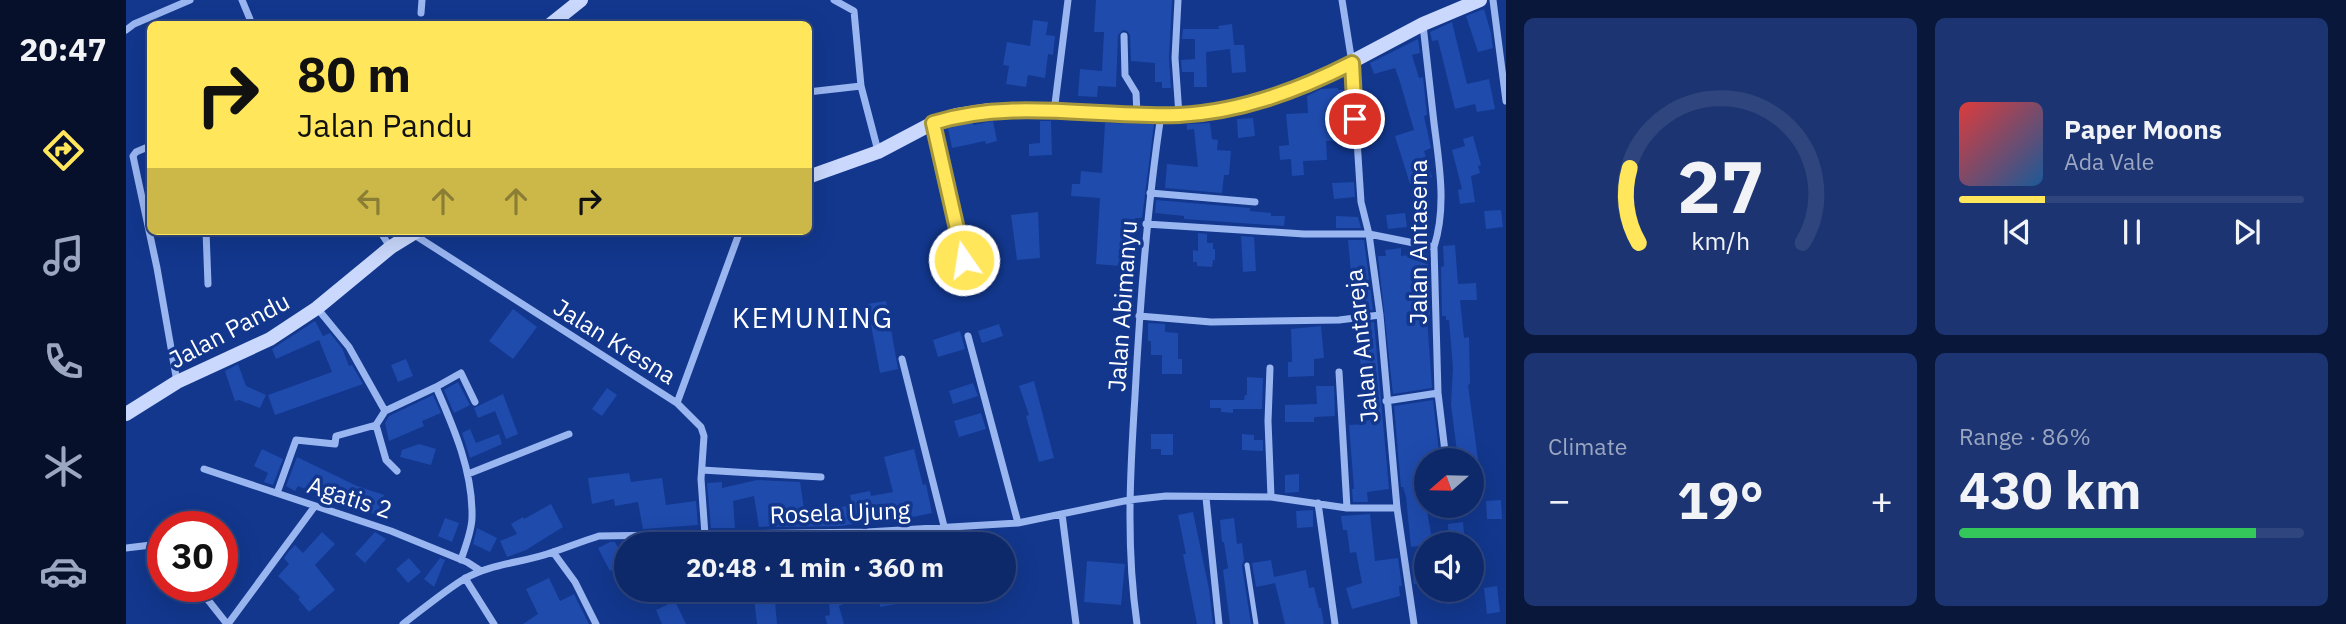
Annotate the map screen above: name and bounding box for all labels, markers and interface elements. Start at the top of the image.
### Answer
text: 20:47 [19,28,107,70]
text: 80 m [297,42,411,105]
icon: right [182,49,273,140]
pin [1325,89,1385,149]
icon: arrive [1336,100,1374,138]
text: Jalan Pandu [297,104,473,146]
text: Paper Moons [2064,112,2222,146]
icon: directions [39,126,88,175]
text: 27 [1677,138,1764,233]
text: Ada Vale [2064,146,2154,176]
street label: Jalan Antasena [1402,159,1434,325]
icon: left [351,182,389,220]
icon: ahead [424,182,462,220]
icon: ahead [497,182,535,220]
icon: right [570,182,608,220]
icon: previous [1998,213,2036,251]
icon: pause [2113,213,2151,251]
icon: next [2228,213,2266,251]
street label: Jalan Abimanyu [1100,219,1144,393]
position arrow [927,223,1001,297]
text: km/h [1691,224,1750,257]
icon: music [39,231,88,280]
street label: Jalan Antareja [1337,267,1385,425]
street label: Jalan Pandu [163,285,295,375]
street label: Jalan Kresna [548,291,682,391]
district label: KEMUNING [732,299,894,336]
icon: phone [39,337,88,386]
text: Range · 86% [1959,421,2091,451]
text: Climate [1548,431,1627,461]
icon: climate [39,442,88,491]
north arrow [1414,448,1484,518]
map controls [1414,448,1484,602]
text: 430 km [1959,456,2141,523]
text: 19° [1677,466,1764,533]
street label: Agatis 2 [304,468,396,526]
text: − [1548,475,1571,524]
text: + [1870,475,1893,524]
street label: Rosela Ujung [769,494,911,530]
speed limit sign: 30 [147,511,238,602]
button: sound [1414,532,1484,602]
icon: car [39,547,88,596]
text: 20:48 · 1 min · 360 m [686,550,944,584]

